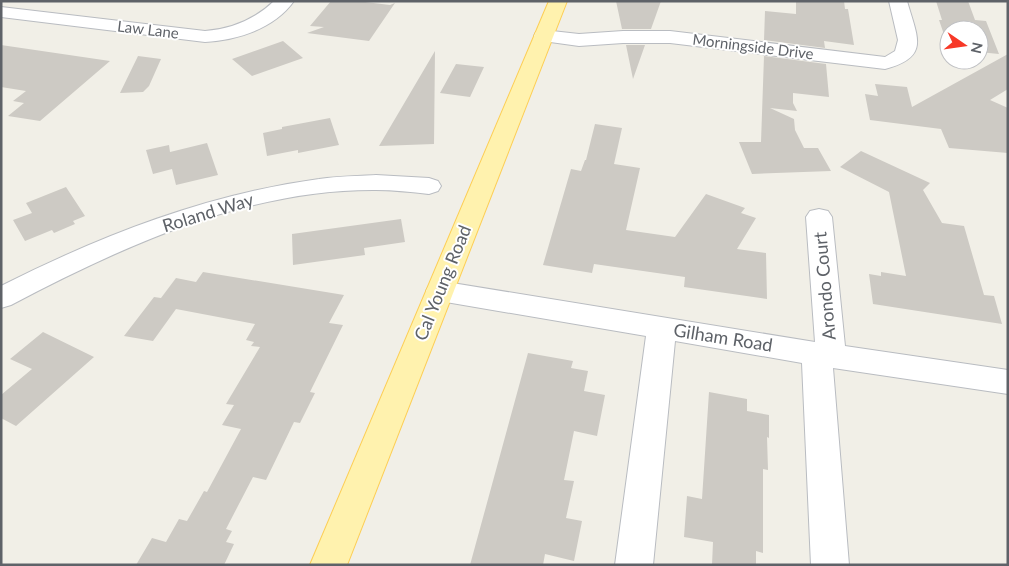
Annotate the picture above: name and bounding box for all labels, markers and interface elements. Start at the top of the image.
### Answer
street label: Law Lane [116,16,180,42]
north arrow [939,20,989,70]
street label: Morningside Drive [692,30,815,62]
text: N [968,41,987,55]
street label: Roland Way [159,188,257,236]
street label: Cal Young Road [409,222,475,344]
street label: Arondo Court [808,231,840,341]
street label: Gilham Road [672,318,774,356]

